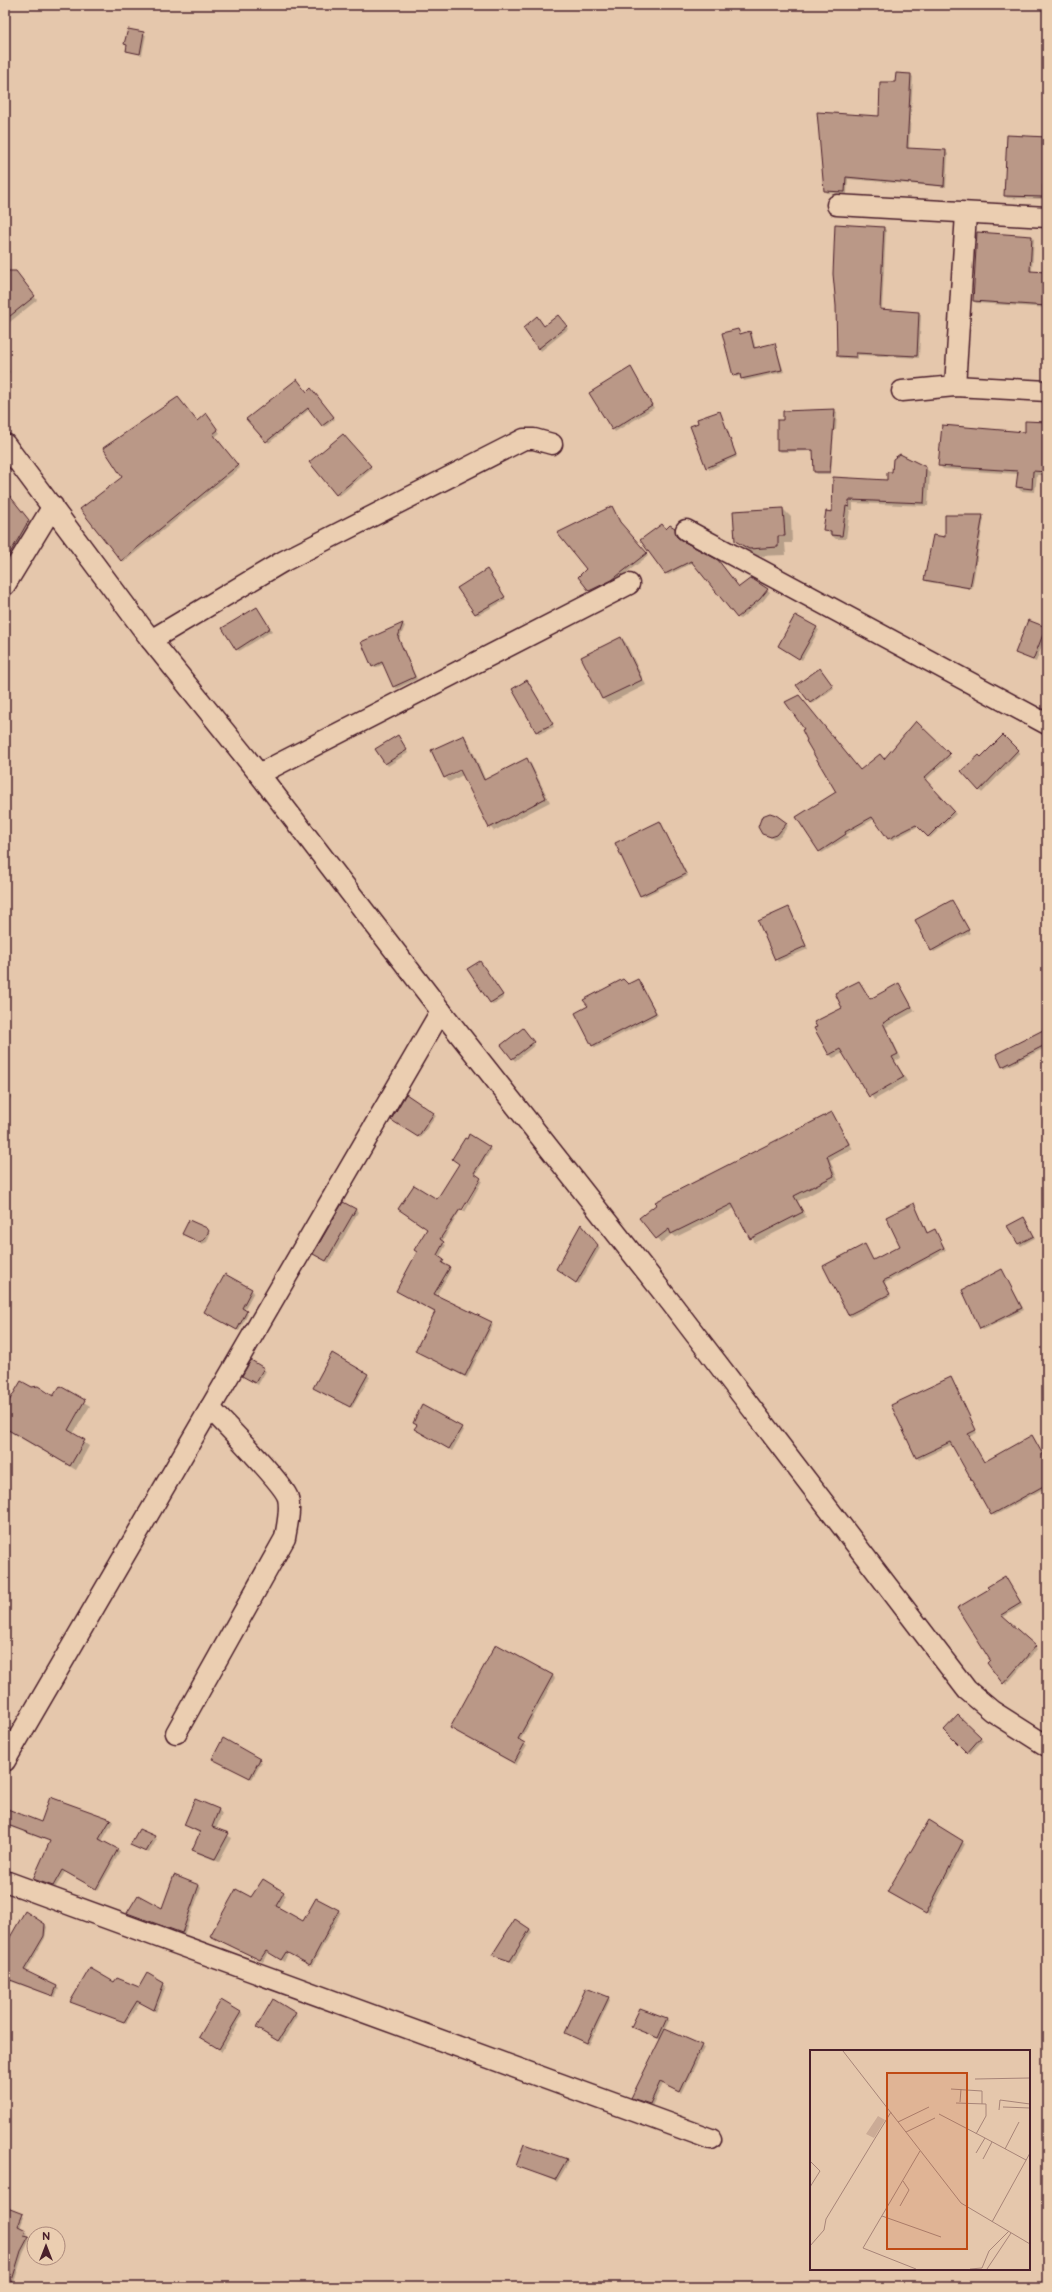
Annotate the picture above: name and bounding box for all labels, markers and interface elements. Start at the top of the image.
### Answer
inset map [810,2050,1030,2270]
north arrow [26,2226,66,2266]
text: N [42,2230,50,2243]

